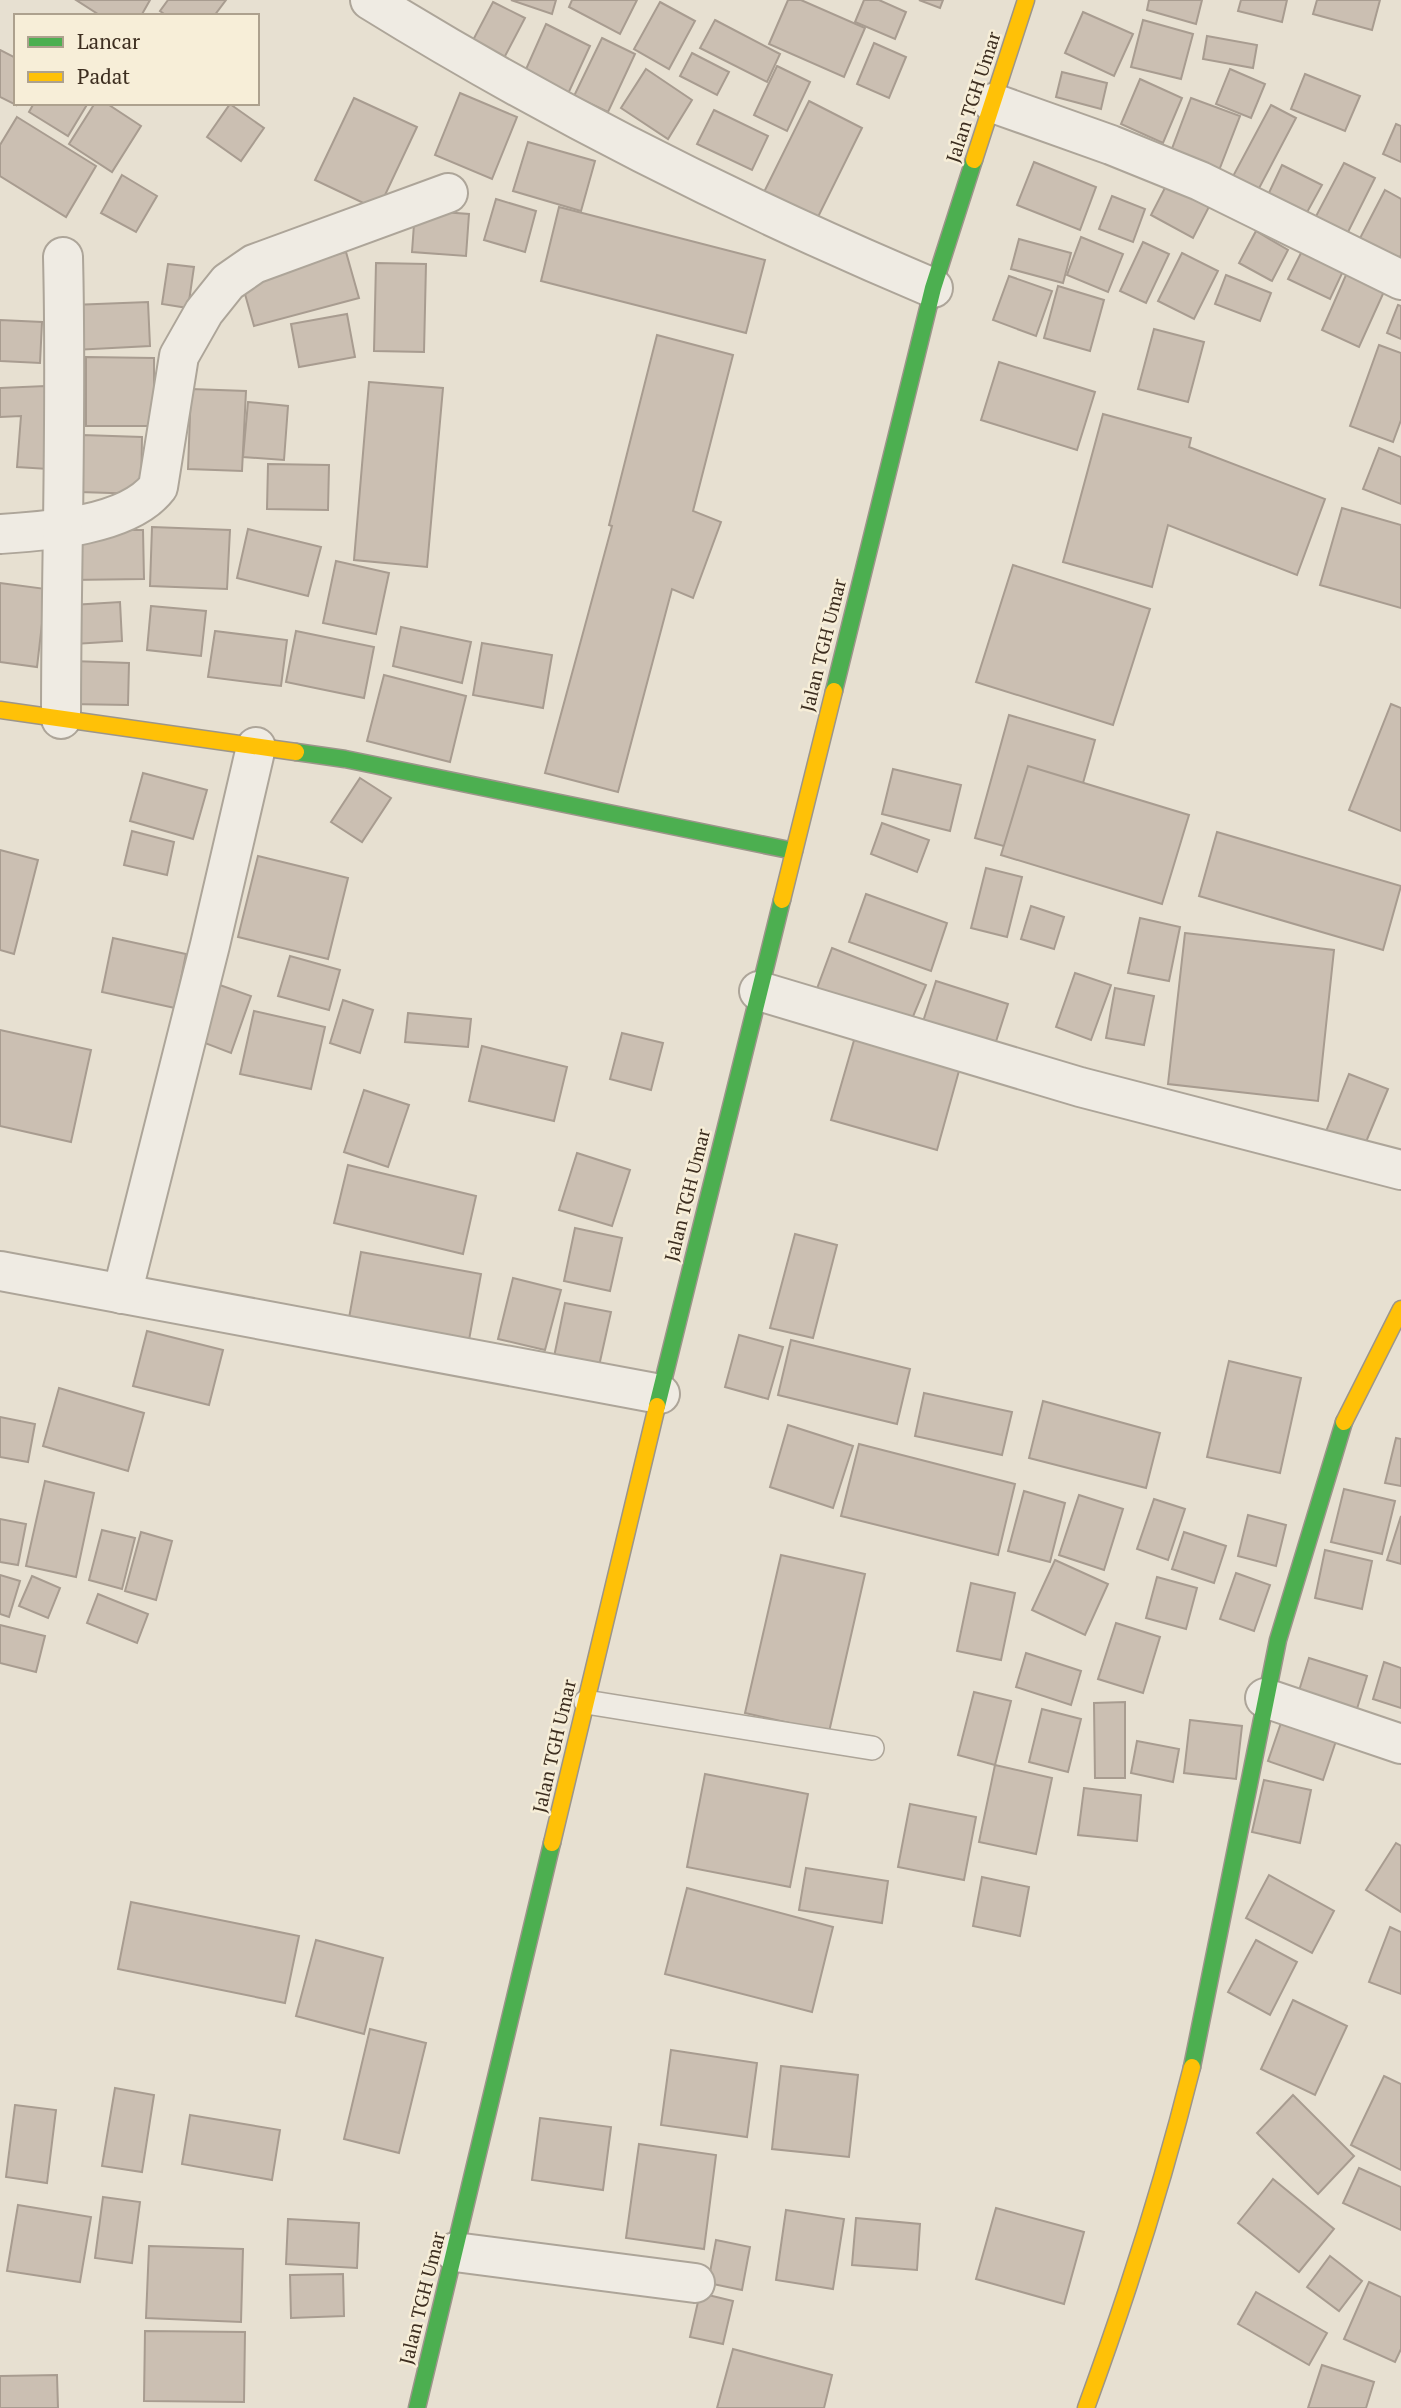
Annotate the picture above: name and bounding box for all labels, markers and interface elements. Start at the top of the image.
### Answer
legend [14,14,259,105]
text: Lancar [77,27,140,55]
street label: Jalan TGH Umar [940,28,1006,165]
text: Padat [77,62,130,90]
street label: Jalan TGH Umar [794,575,851,714]
street label: Jalan TGH Umar [658,1125,715,1264]
street label: Jalan TGH Umar [526,1676,581,1815]
street label: Jalan TGH Umar [393,2228,450,2367]

